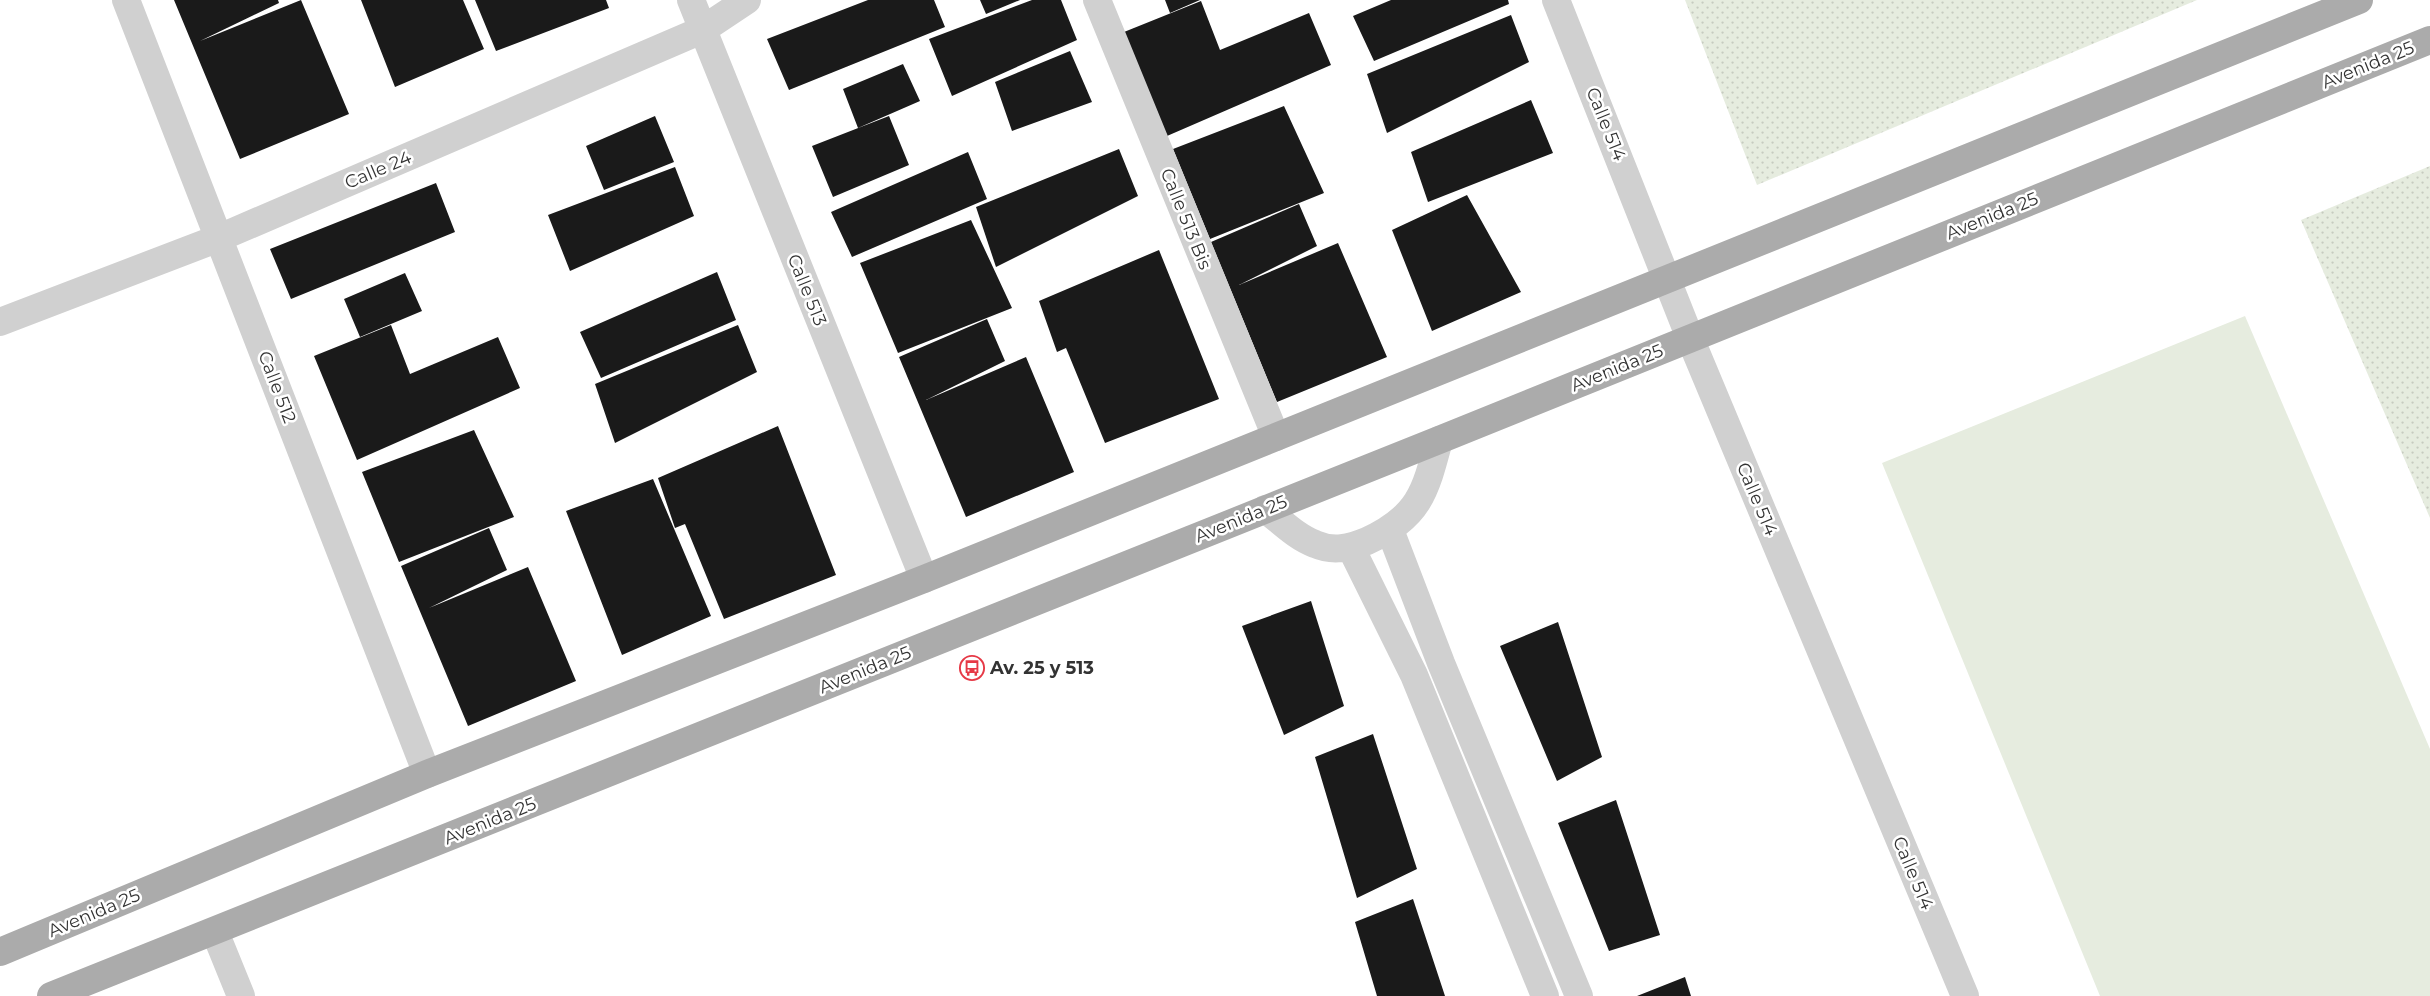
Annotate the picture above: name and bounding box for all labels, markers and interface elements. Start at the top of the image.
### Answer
street label: Avenida 25 [2319,36,2417,94]
street label: Calle 514 [1581,84,1631,164]
street label: Calle 24 [341,146,415,194]
street label: Calle 513 Bis [1156,165,1216,273]
street label: Avenida 25 [1943,187,2041,245]
street label: Calle 513 [783,251,831,329]
street label: Avenida 25 [1568,339,1666,397]
street label: Calle 512 [253,348,301,426]
street label: Calle 514 [1732,459,1782,539]
street label: Avenida 25 [1192,490,1290,548]
street label: Avenida 25 [816,641,914,699]
bus stop icon: Av. 25 y 513 [959,655,985,681]
place label: Av. 25 y 513 [989,657,1094,679]
street label: Avenida 25 [441,792,539,850]
street label: Calle 514 [1888,833,1938,913]
street label: Avenida 25 [45,884,143,942]

